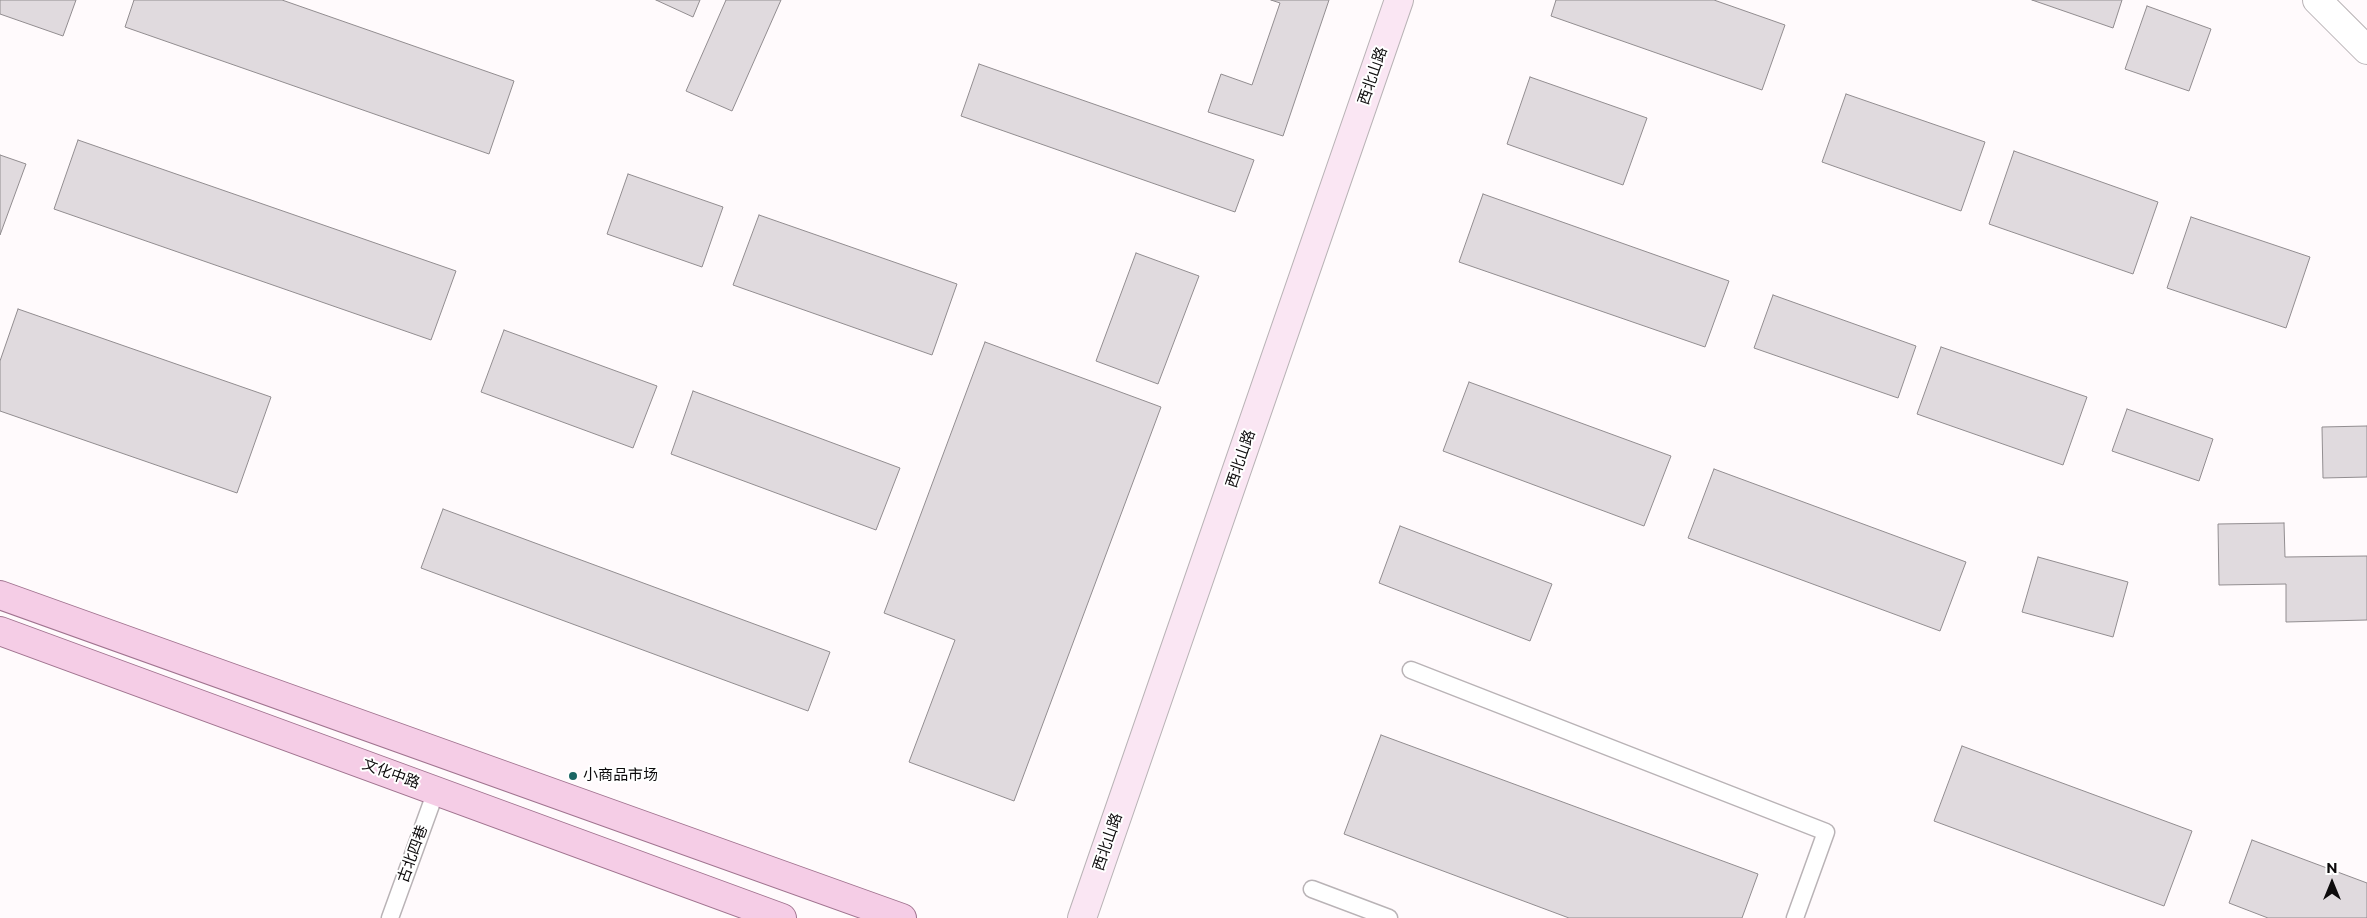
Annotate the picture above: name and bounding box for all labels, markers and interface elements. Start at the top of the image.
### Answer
street label: 西北山路 [1355,45,1391,107]
street label: 西北山路 [1223,428,1259,490]
street label: 文化中路 [360,755,422,793]
place label: 小商品市场 [583,767,658,785]
marker: 小商品市场 [567,770,579,782]
street label: 西北山路 [1090,811,1126,873]
street label: 古北四巷 [394,823,432,885]
north arrow [2307,858,2357,908]
text: N [2326,859,2338,877]

